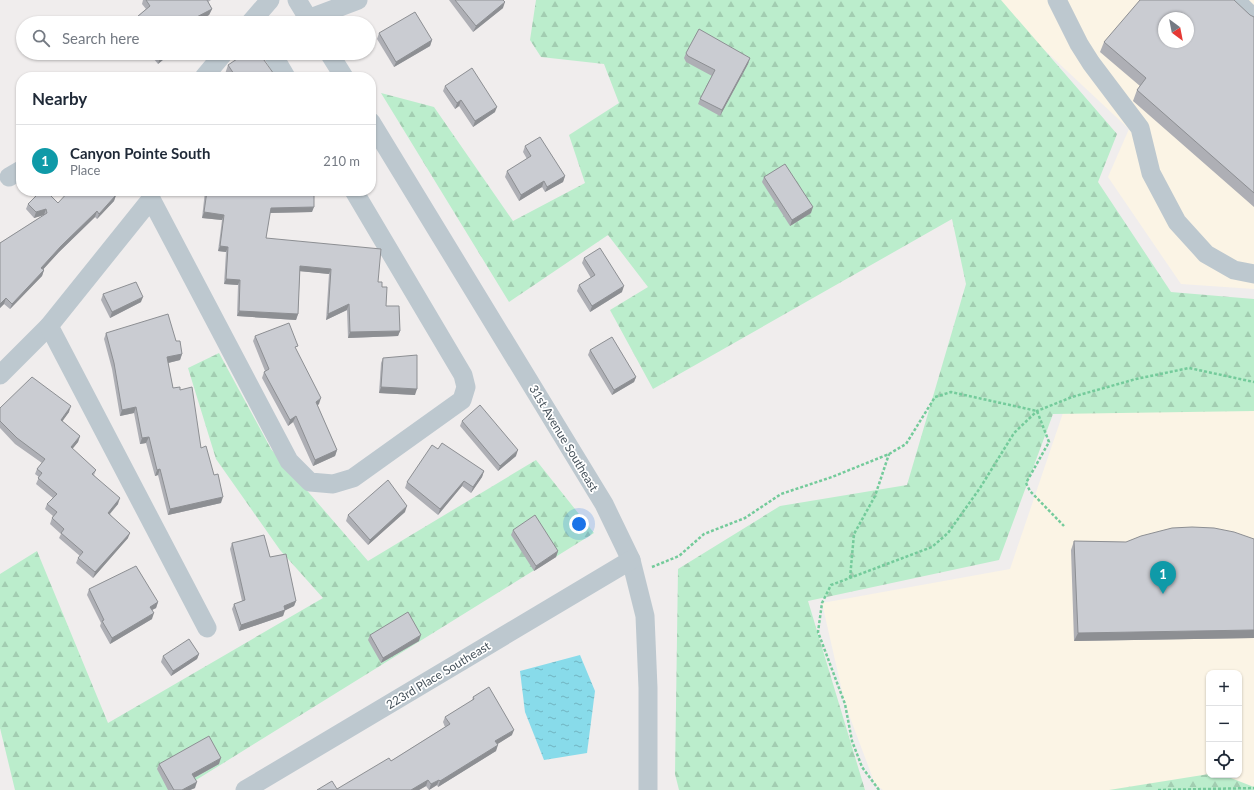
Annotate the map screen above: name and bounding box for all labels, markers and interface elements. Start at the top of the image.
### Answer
north arrow [1158,12,1194,48]
search box [16,16,376,60]
icon: search [30,27,52,49]
text: Search here [62,29,139,47]
text: Nearby [32,88,87,109]
text: Canyon Pointe South [70,144,210,162]
text: 1 [41,153,49,169]
text: 210 m [323,153,360,169]
text: Place [70,162,100,178]
street label: 31st Avenue Southeast [526,382,602,495]
your location [569,514,589,534]
pin: 1 [1150,561,1176,594]
street label: 223rd Place Southeast [383,638,493,712]
map controls [1206,670,1242,778]
button: + [1206,670,1242,706]
button: − [1206,706,1242,742]
button: locate [1206,742,1242,778]

